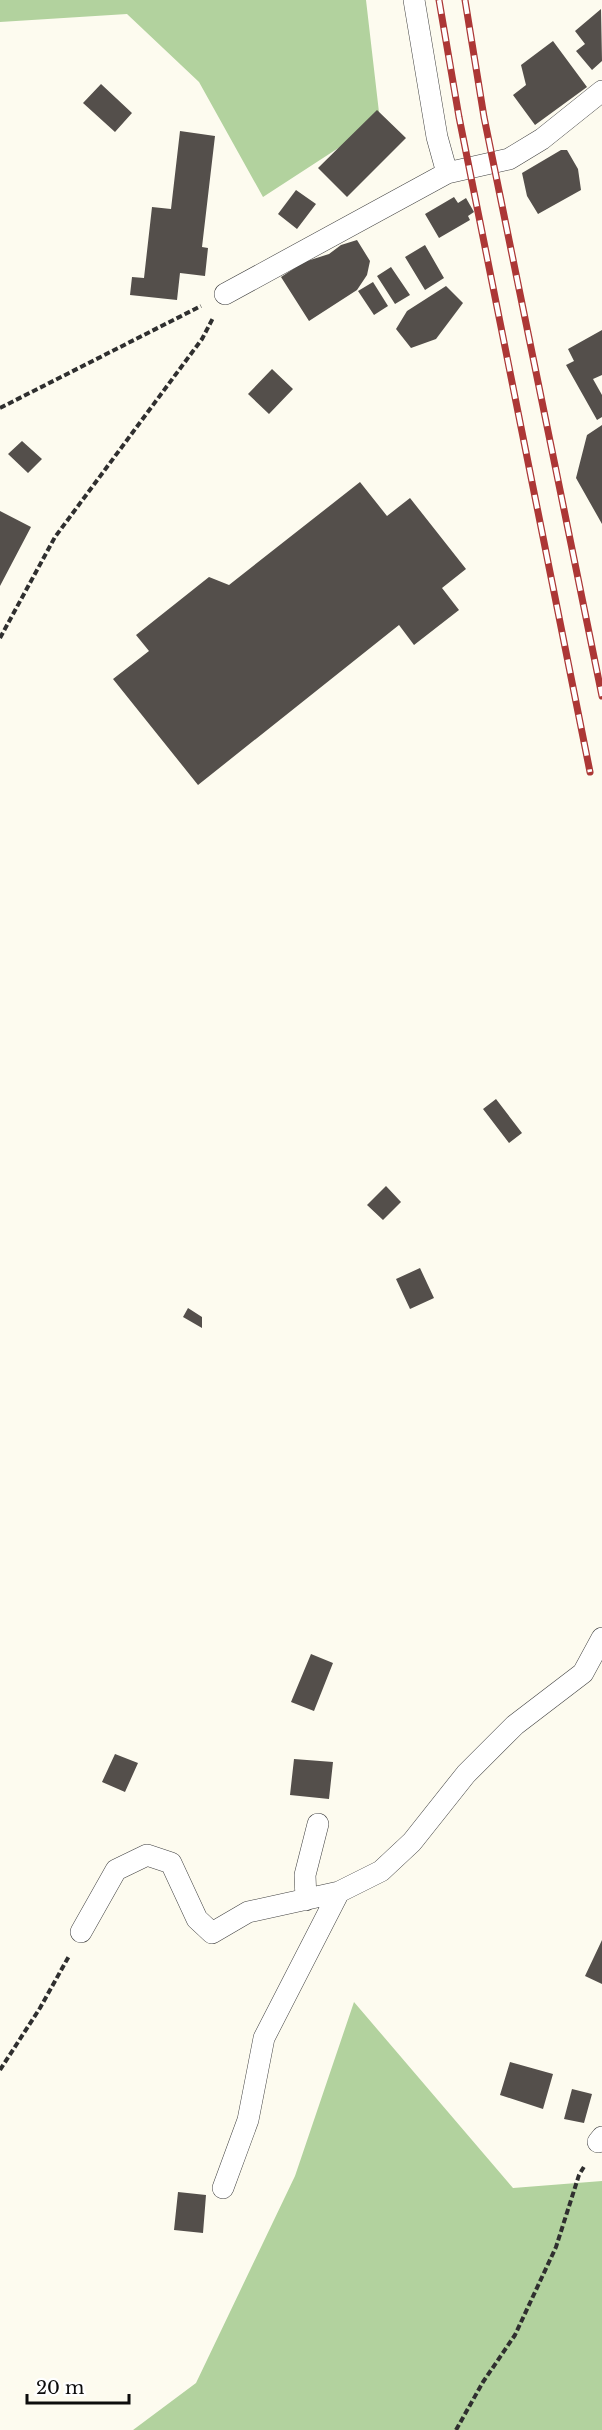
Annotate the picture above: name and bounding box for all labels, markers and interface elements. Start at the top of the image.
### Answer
scale bar [27,2367,129,2405]
text: 20 m [36,2377,84,2399]

